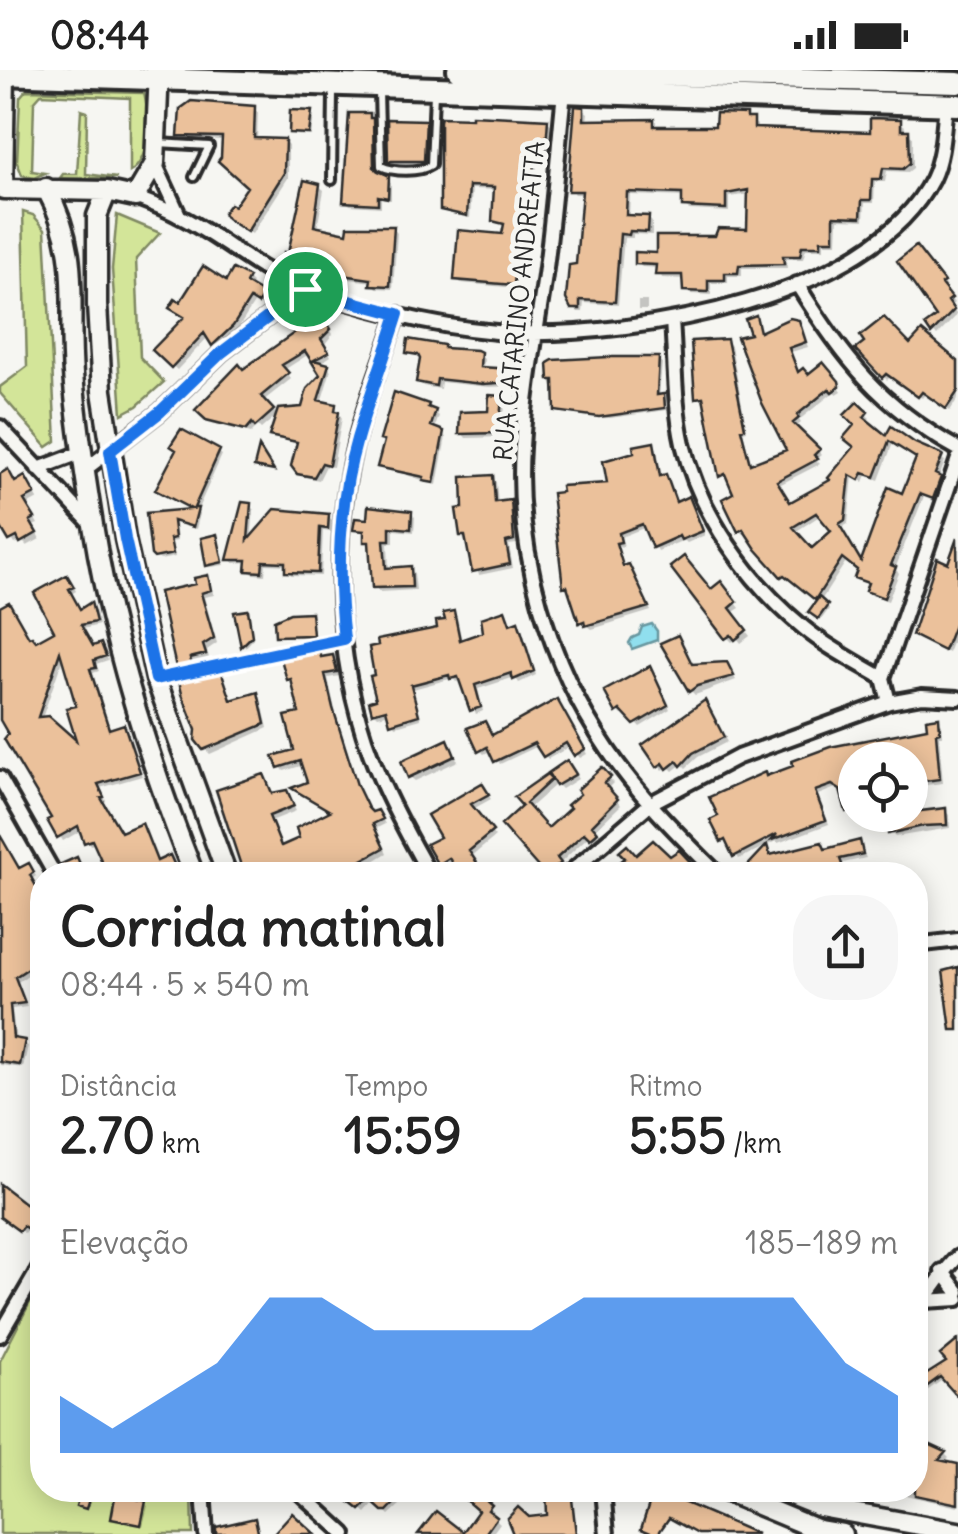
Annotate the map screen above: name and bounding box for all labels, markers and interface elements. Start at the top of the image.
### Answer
text: 08:44 [50,12,149,59]
street label: RUA CATARINO ANDREATTA [486,139,552,463]
pin [263,247,348,332]
icon: arrive [278,262,333,317]
map controls [838,742,928,832]
button: locate [838,742,928,832]
text: Corrida matinal [60,892,447,961]
button: share [793,895,898,1000]
text: 08:44 · 5 × 540 m [60,964,309,1005]
text: Distância [60,1068,177,1104]
text: Tempo [344,1068,428,1104]
text: Ritmo [629,1068,702,1104]
text: 2.70 [60,1104,155,1167]
text: 15:59 [344,1104,462,1167]
text: 5:55 [629,1104,726,1167]
text: km [155,1125,201,1161]
text: /km [726,1125,782,1161]
text: Elevação [60,1222,189,1263]
text: 185–189 m [745,1222,898,1263]

